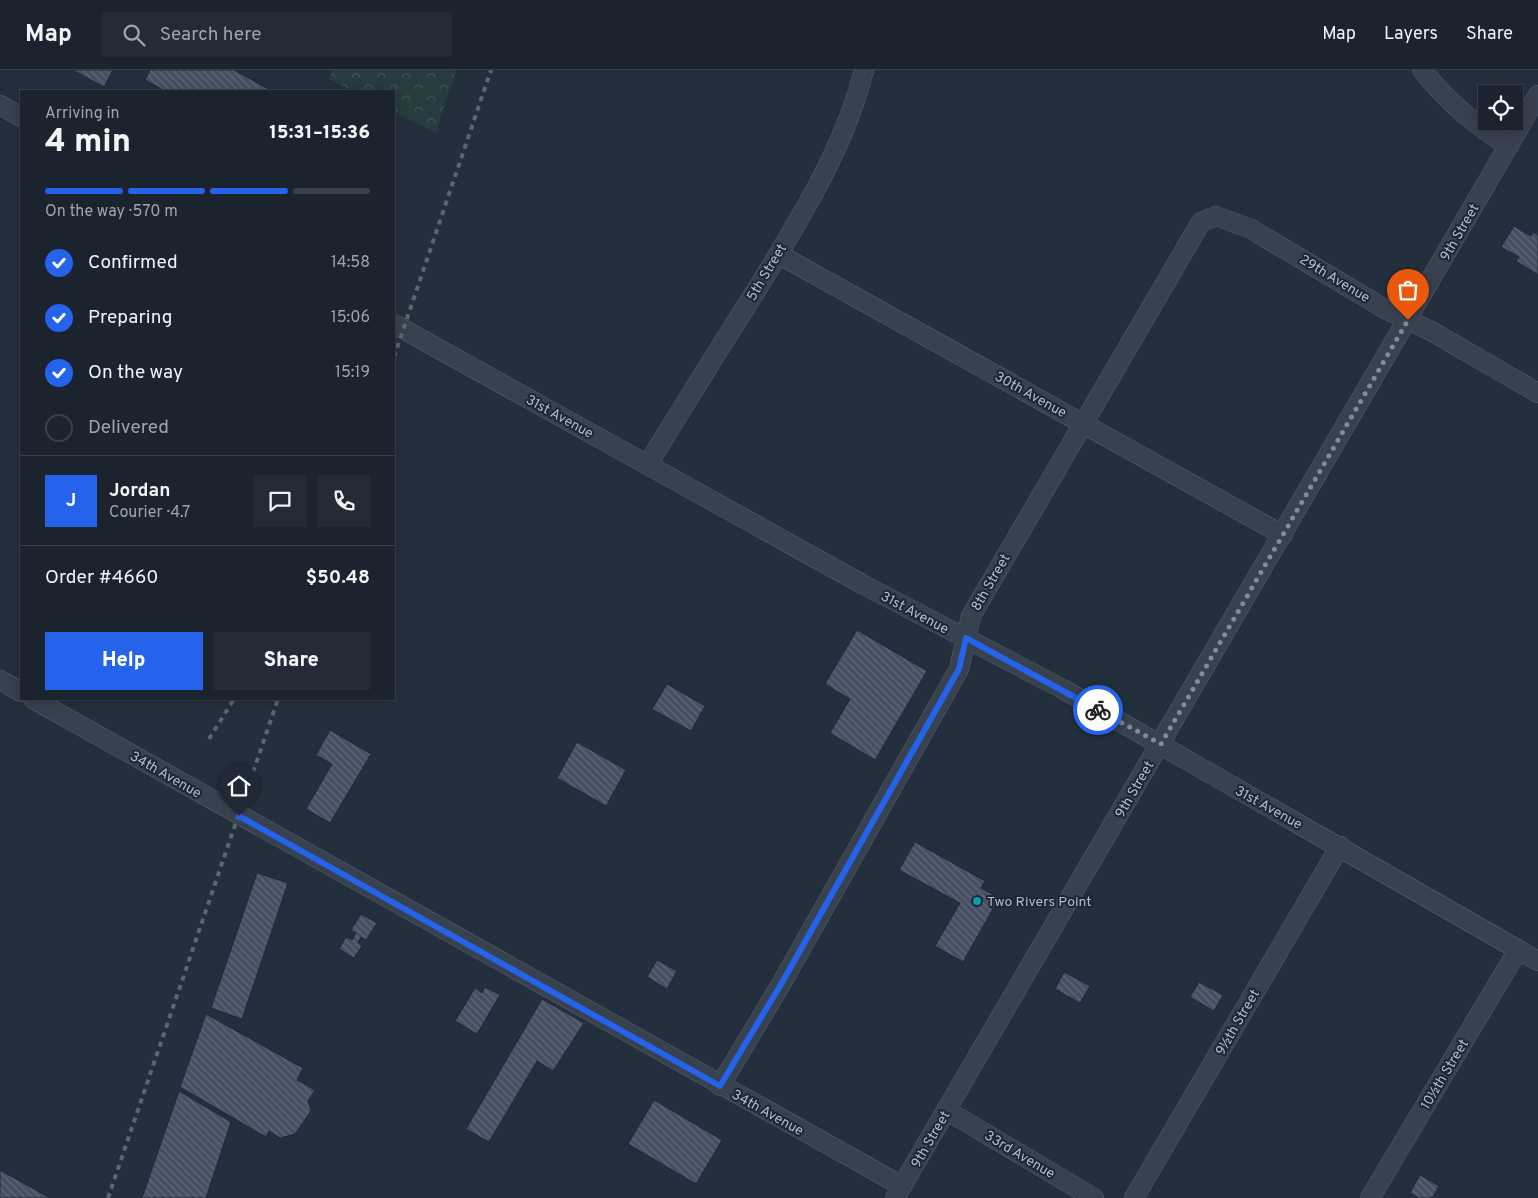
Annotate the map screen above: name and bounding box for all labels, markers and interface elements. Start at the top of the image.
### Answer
search box [102,12,452,57]
text: Map [25,20,72,50]
icon: search [120,21,148,49]
text: Search here [160,23,261,47]
text: Map [1322,23,1356,46]
text: Layers [1384,23,1438,46]
text: Share [1466,23,1513,46]
map controls [1478,85,1523,130]
button: locate [1478,85,1523,130]
text: Arriving in [45,104,120,124]
text: 15:31–15:36 [269,121,370,145]
text: 4 min [45,123,131,163]
street label: 9th Street [1437,201,1483,264]
text: On the way · 570 m [45,202,178,222]
street label: 5th Street [744,241,791,304]
icon: check [45,249,73,277]
text: Confirmed [88,251,178,275]
street label: 29th Avenue [1296,252,1373,307]
text: 14:58 [331,253,370,273]
pin [1387,269,1429,320]
icon: bag [1394,276,1422,304]
icon: check [45,304,73,332]
text: Preparing [88,306,172,330]
text: 15:06 [331,308,370,328]
icon: check [45,359,73,387]
text: On the way [88,361,183,385]
text: 15:19 [335,363,370,383]
street label: 30th Avenue [991,369,1069,422]
street label: 31st Avenue [523,392,596,443]
text: Delivered [88,416,169,440]
button: chat [254,475,306,527]
button: phone [318,475,370,527]
text: Jordan [109,479,171,503]
text: J [66,489,76,513]
text: Courier · 4.7 [109,503,190,523]
street label: 8th Street [968,551,1014,614]
text: Order #4660 [45,566,158,590]
text: $50.48 [306,566,370,590]
street label: 31st Avenue [877,588,951,638]
button: Help [45,632,203,690]
button: Share [213,632,370,690]
courier [1073,685,1123,735]
icon: bike [1084,696,1112,724]
street label: 34th Avenue [127,748,204,803]
street label: 9th Street [1112,758,1158,821]
pin [218,765,260,816]
icon: home [225,772,253,800]
street label: 31st Avenue [1232,783,1305,834]
place label: Two Rivers Point [987,894,1092,911]
marker: Two Rivers Point [971,895,983,907]
street label: 9½th Street [1213,987,1264,1059]
street label: 10½th Street [1418,1036,1473,1113]
street label: 34th Avenue [728,1087,806,1140]
street label: 9th Street [908,1108,954,1171]
street label: 33rd Avenue [981,1128,1058,1183]

